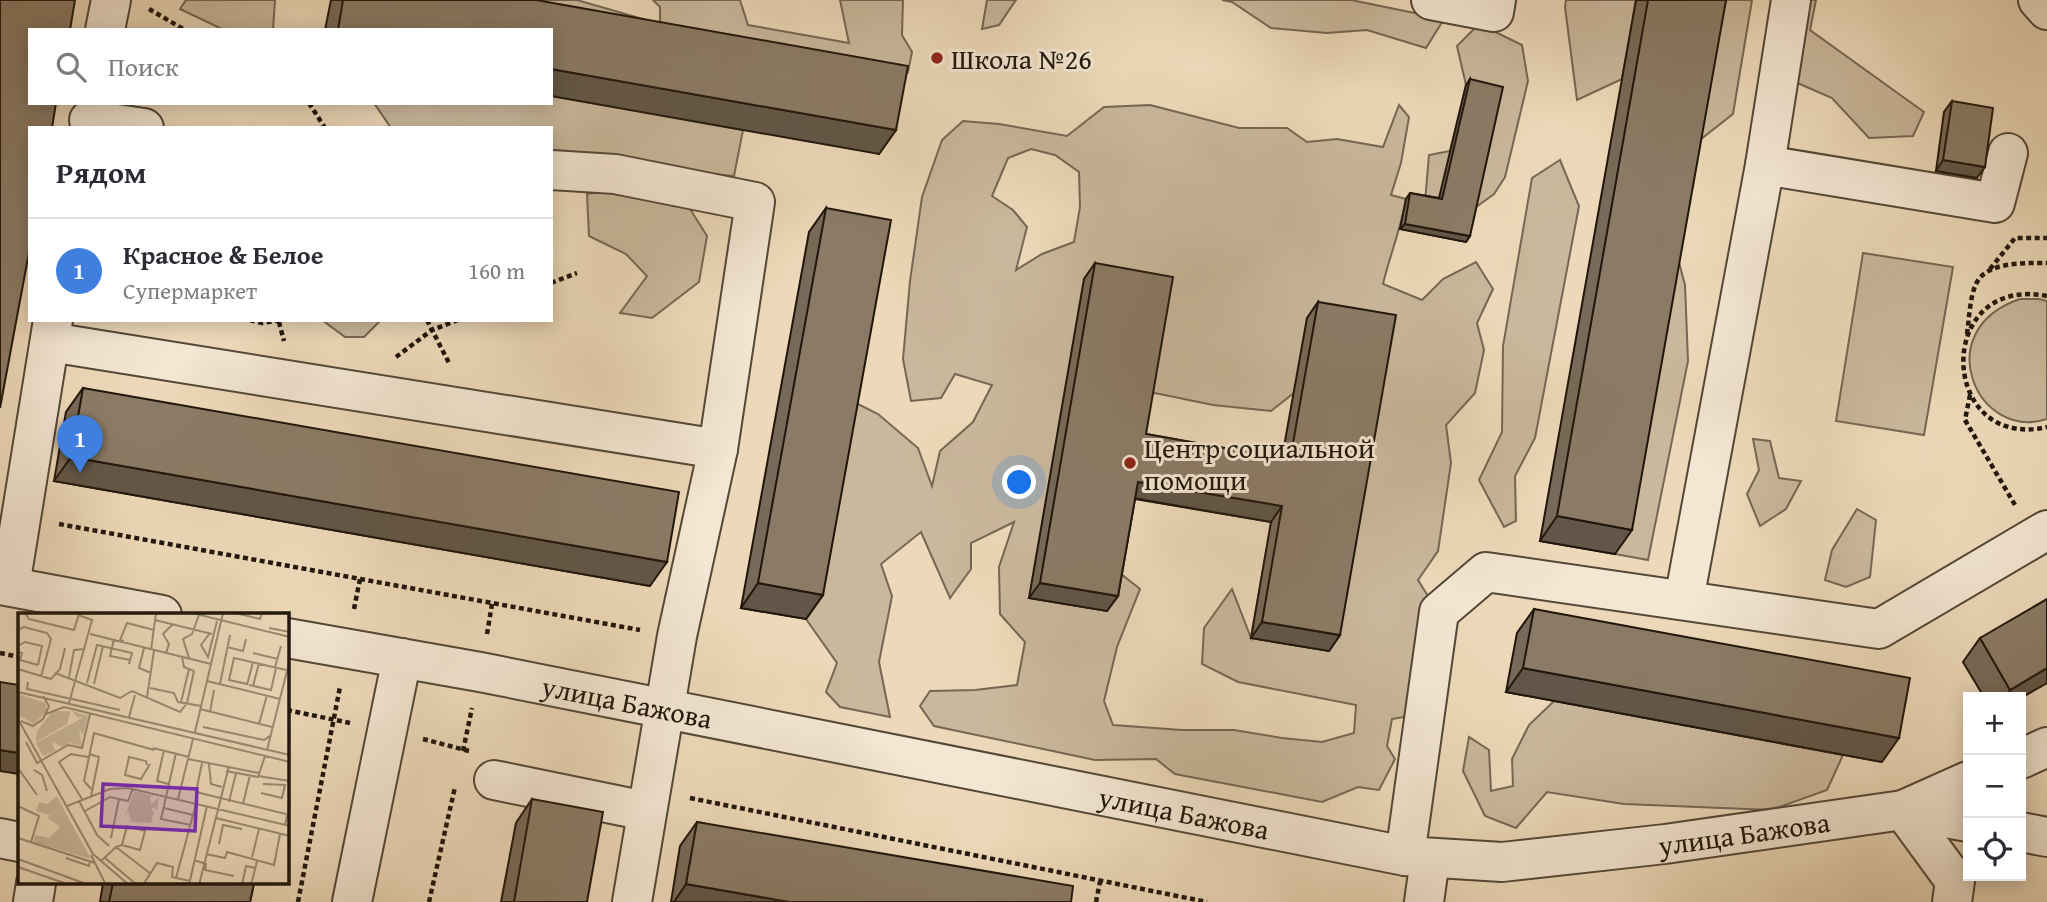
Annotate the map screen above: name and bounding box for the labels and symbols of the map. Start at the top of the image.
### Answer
place label: Школа №26 [951,38,1092,79]
marker: Школа №26 [929,50,945,66]
pin: 1 [57,415,103,473]
place label: Центр социальной помощи [1144,427,1375,500]
marker: Центр социальной помощи [1122,455,1138,471]
your location [1002,465,1036,499]
inset map [18,613,289,884]
street label: улица Бажова [537,664,717,738]
street label: улица Бажова [1094,775,1274,849]
street label: улица Бажова [1654,800,1833,865]

